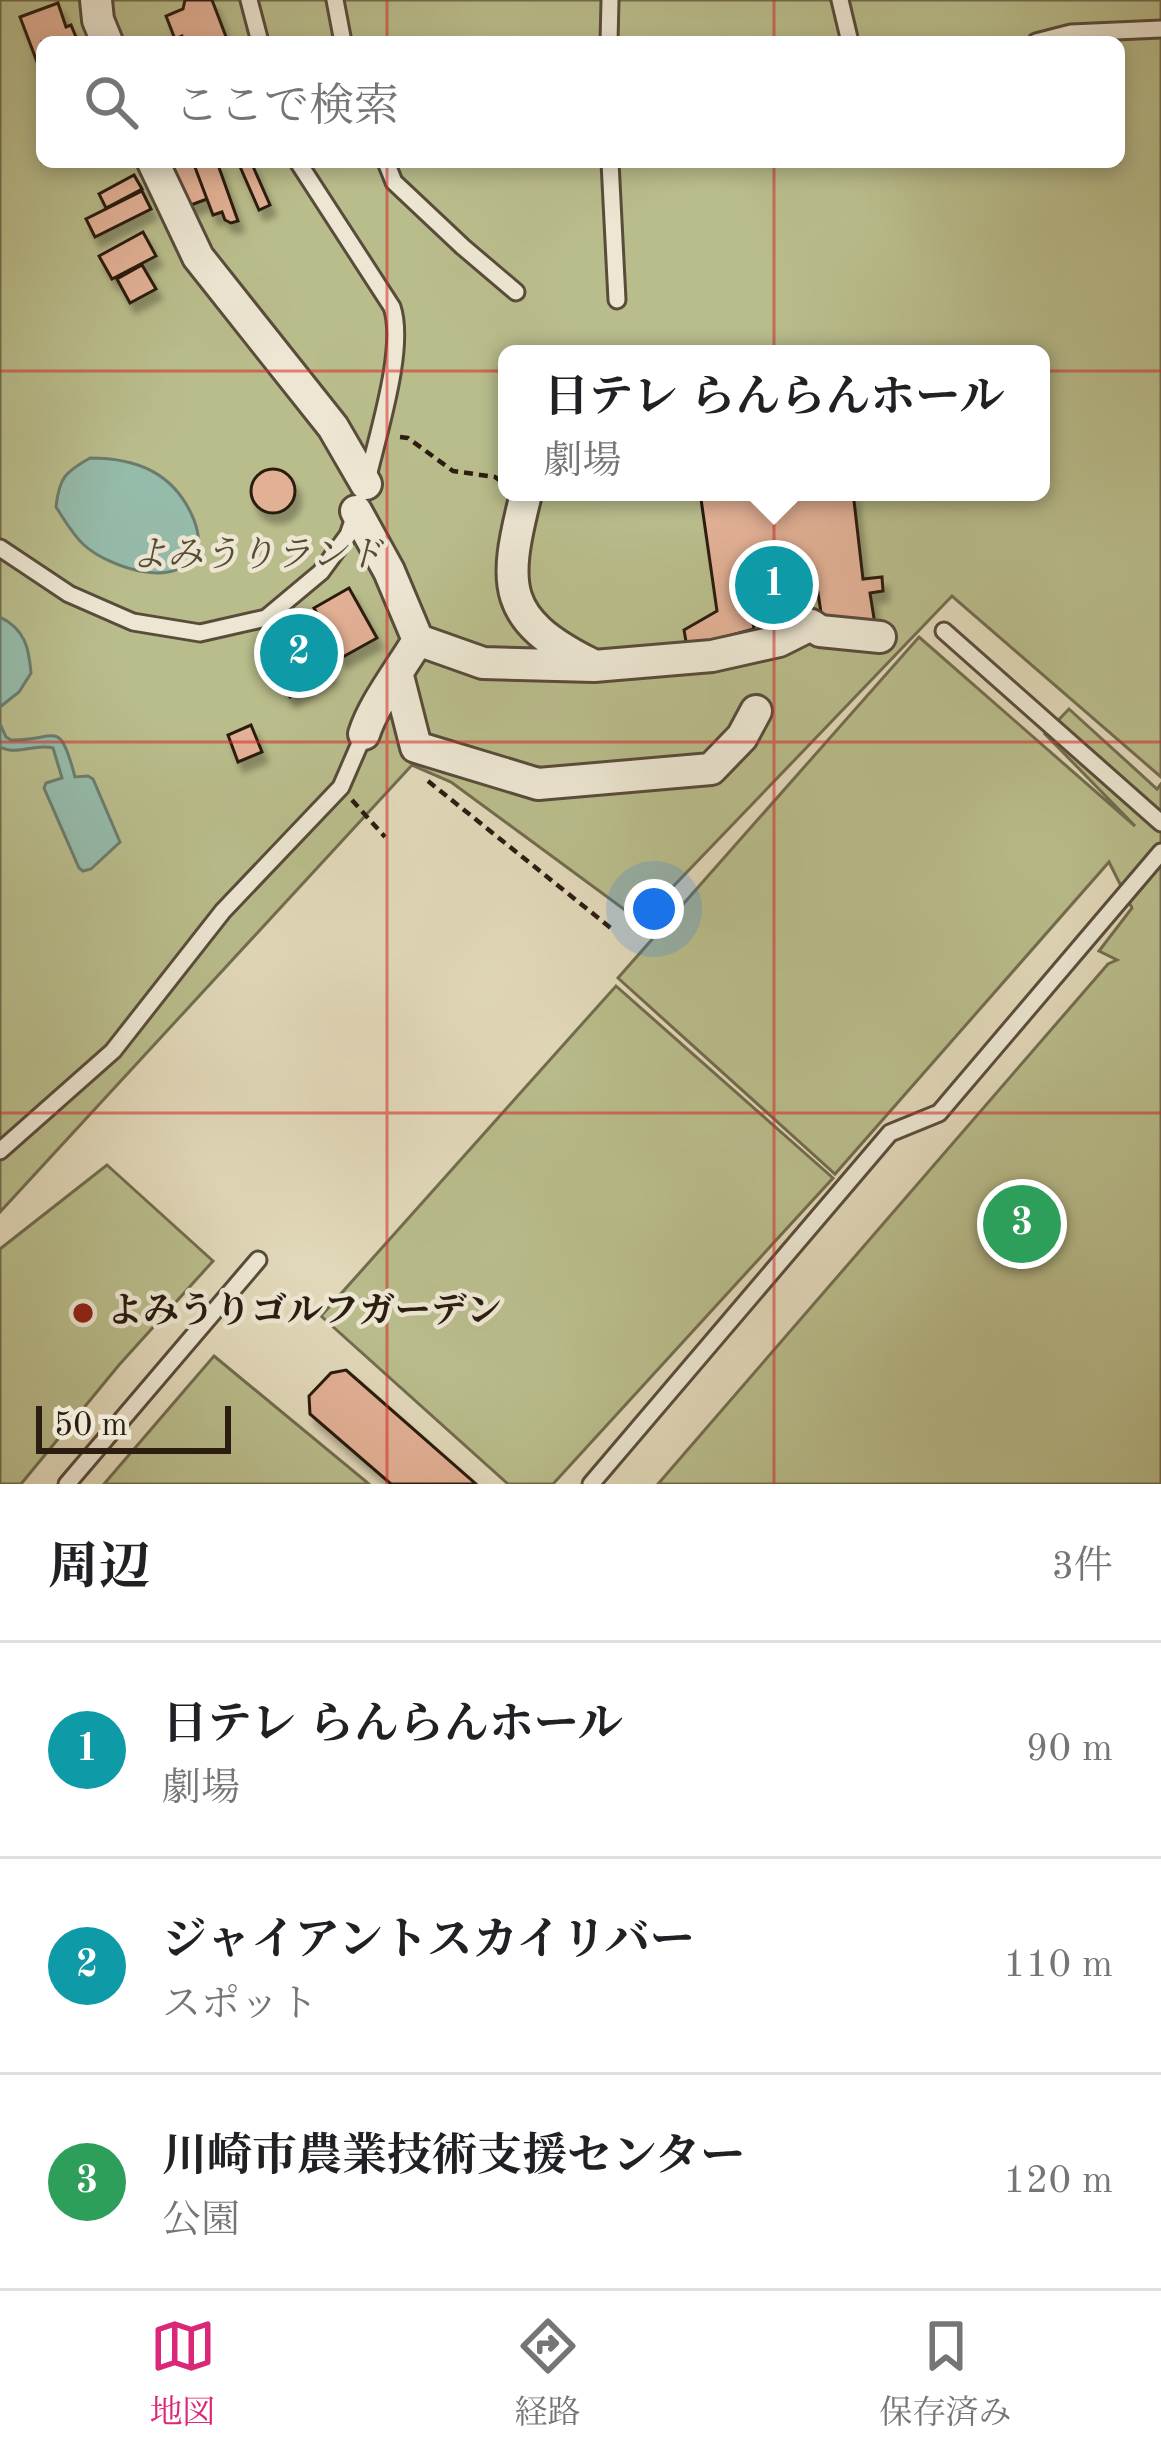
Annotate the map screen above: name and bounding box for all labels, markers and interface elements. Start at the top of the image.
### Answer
search box [36,36,1125,168]
icon: search [78,69,144,135]
text: ここで検索 [174,86,399,131]
popup [498,345,1050,501]
text: 日テレ らんらんホール [544,377,1004,422]
text: 劇場 [544,443,622,482]
park label: よみうりランド [131,536,384,575]
pin: 1 [735,540,813,630]
pin: 2 [260,608,338,698]
your location [624,879,684,939]
pin: 3 [983,1179,1061,1269]
place label: よみうりゴルフガーデン [107,1292,502,1331]
marker: よみうりゴルフガーデン [70,1300,96,1326]
scale bar [36,1400,231,1453]
text: 50 m [54,1410,128,1443]
text: 周辺 [48,1544,150,1595]
text: 3件 [1051,1548,1113,1587]
text: 日テレ らんらんホール [162,1704,623,1749]
text: 1 [76,1730,98,1769]
text: 90 m [1026,1730,1113,1769]
text: 劇場 [162,1770,240,1809]
text: ジャイアントスカイリバー [162,1920,695,1965]
text: 2 [76,1946,98,1985]
text: 110 m [1003,1946,1113,1985]
text: スポット [162,1986,318,2025]
text: 川崎市農業技術支援センター [162,2136,745,2181]
text: 3 [76,2162,98,2201]
text: 120 m [1003,2162,1113,2201]
text: 公園 [162,2202,240,2241]
tab: 地図 [150,2313,216,2435]
tab: 経路 [515,2313,581,2435]
tab: 保存済み [880,2313,1012,2435]

